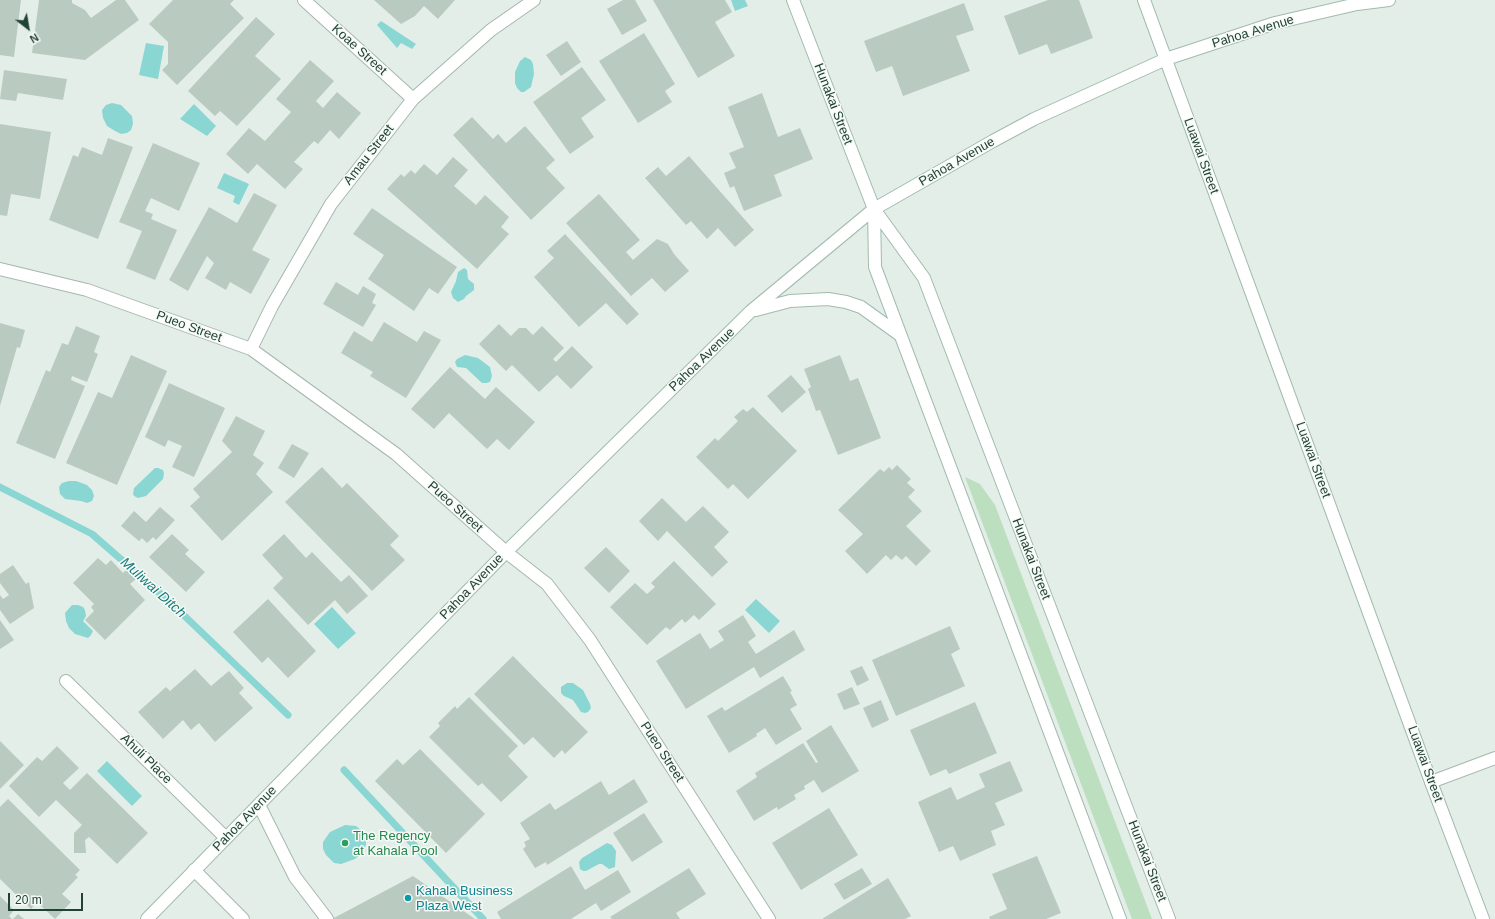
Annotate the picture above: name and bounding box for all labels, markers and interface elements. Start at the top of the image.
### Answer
north arrow [8,8,48,48]
street label: Pahoa Avenue [1210,12,1296,52]
street label: Koae Street [328,21,390,79]
text: N [28,31,41,45]
street label: Hunakai Street [810,61,856,147]
street label: Luawai Street [1180,116,1222,196]
street label: Amau Street [341,122,397,188]
street label: Pahoa Avenue [916,134,998,190]
street label: Pueo Street [154,308,224,346]
street label: Pahoa Avenue [666,325,738,395]
street label: Luawai Street [1292,420,1334,500]
street label: Pueo Street [424,478,486,536]
street label: Hunakai Street [1008,516,1054,602]
street label: Pahoa Avenue [437,551,507,623]
water label: Muliwai Ditch [117,554,189,622]
street label: Pueo Street [637,719,687,785]
street label: Luawai Street [1404,724,1446,804]
street label: Ahuli Place [117,731,175,787]
street label: Pahoa Avenue [210,783,280,855]
street label: Hunakai Street [1124,818,1170,904]
place label: The Regency at Kahala Pool [353,828,438,859]
marker: The Regency at Kahala Pool [340,838,350,848]
place label: Kahala Business Plaza West [416,883,513,914]
scale bar [10,885,85,911]
text: 20 m [15,893,42,907]
marker: Kahala Business Plaza West [403,893,413,903]

